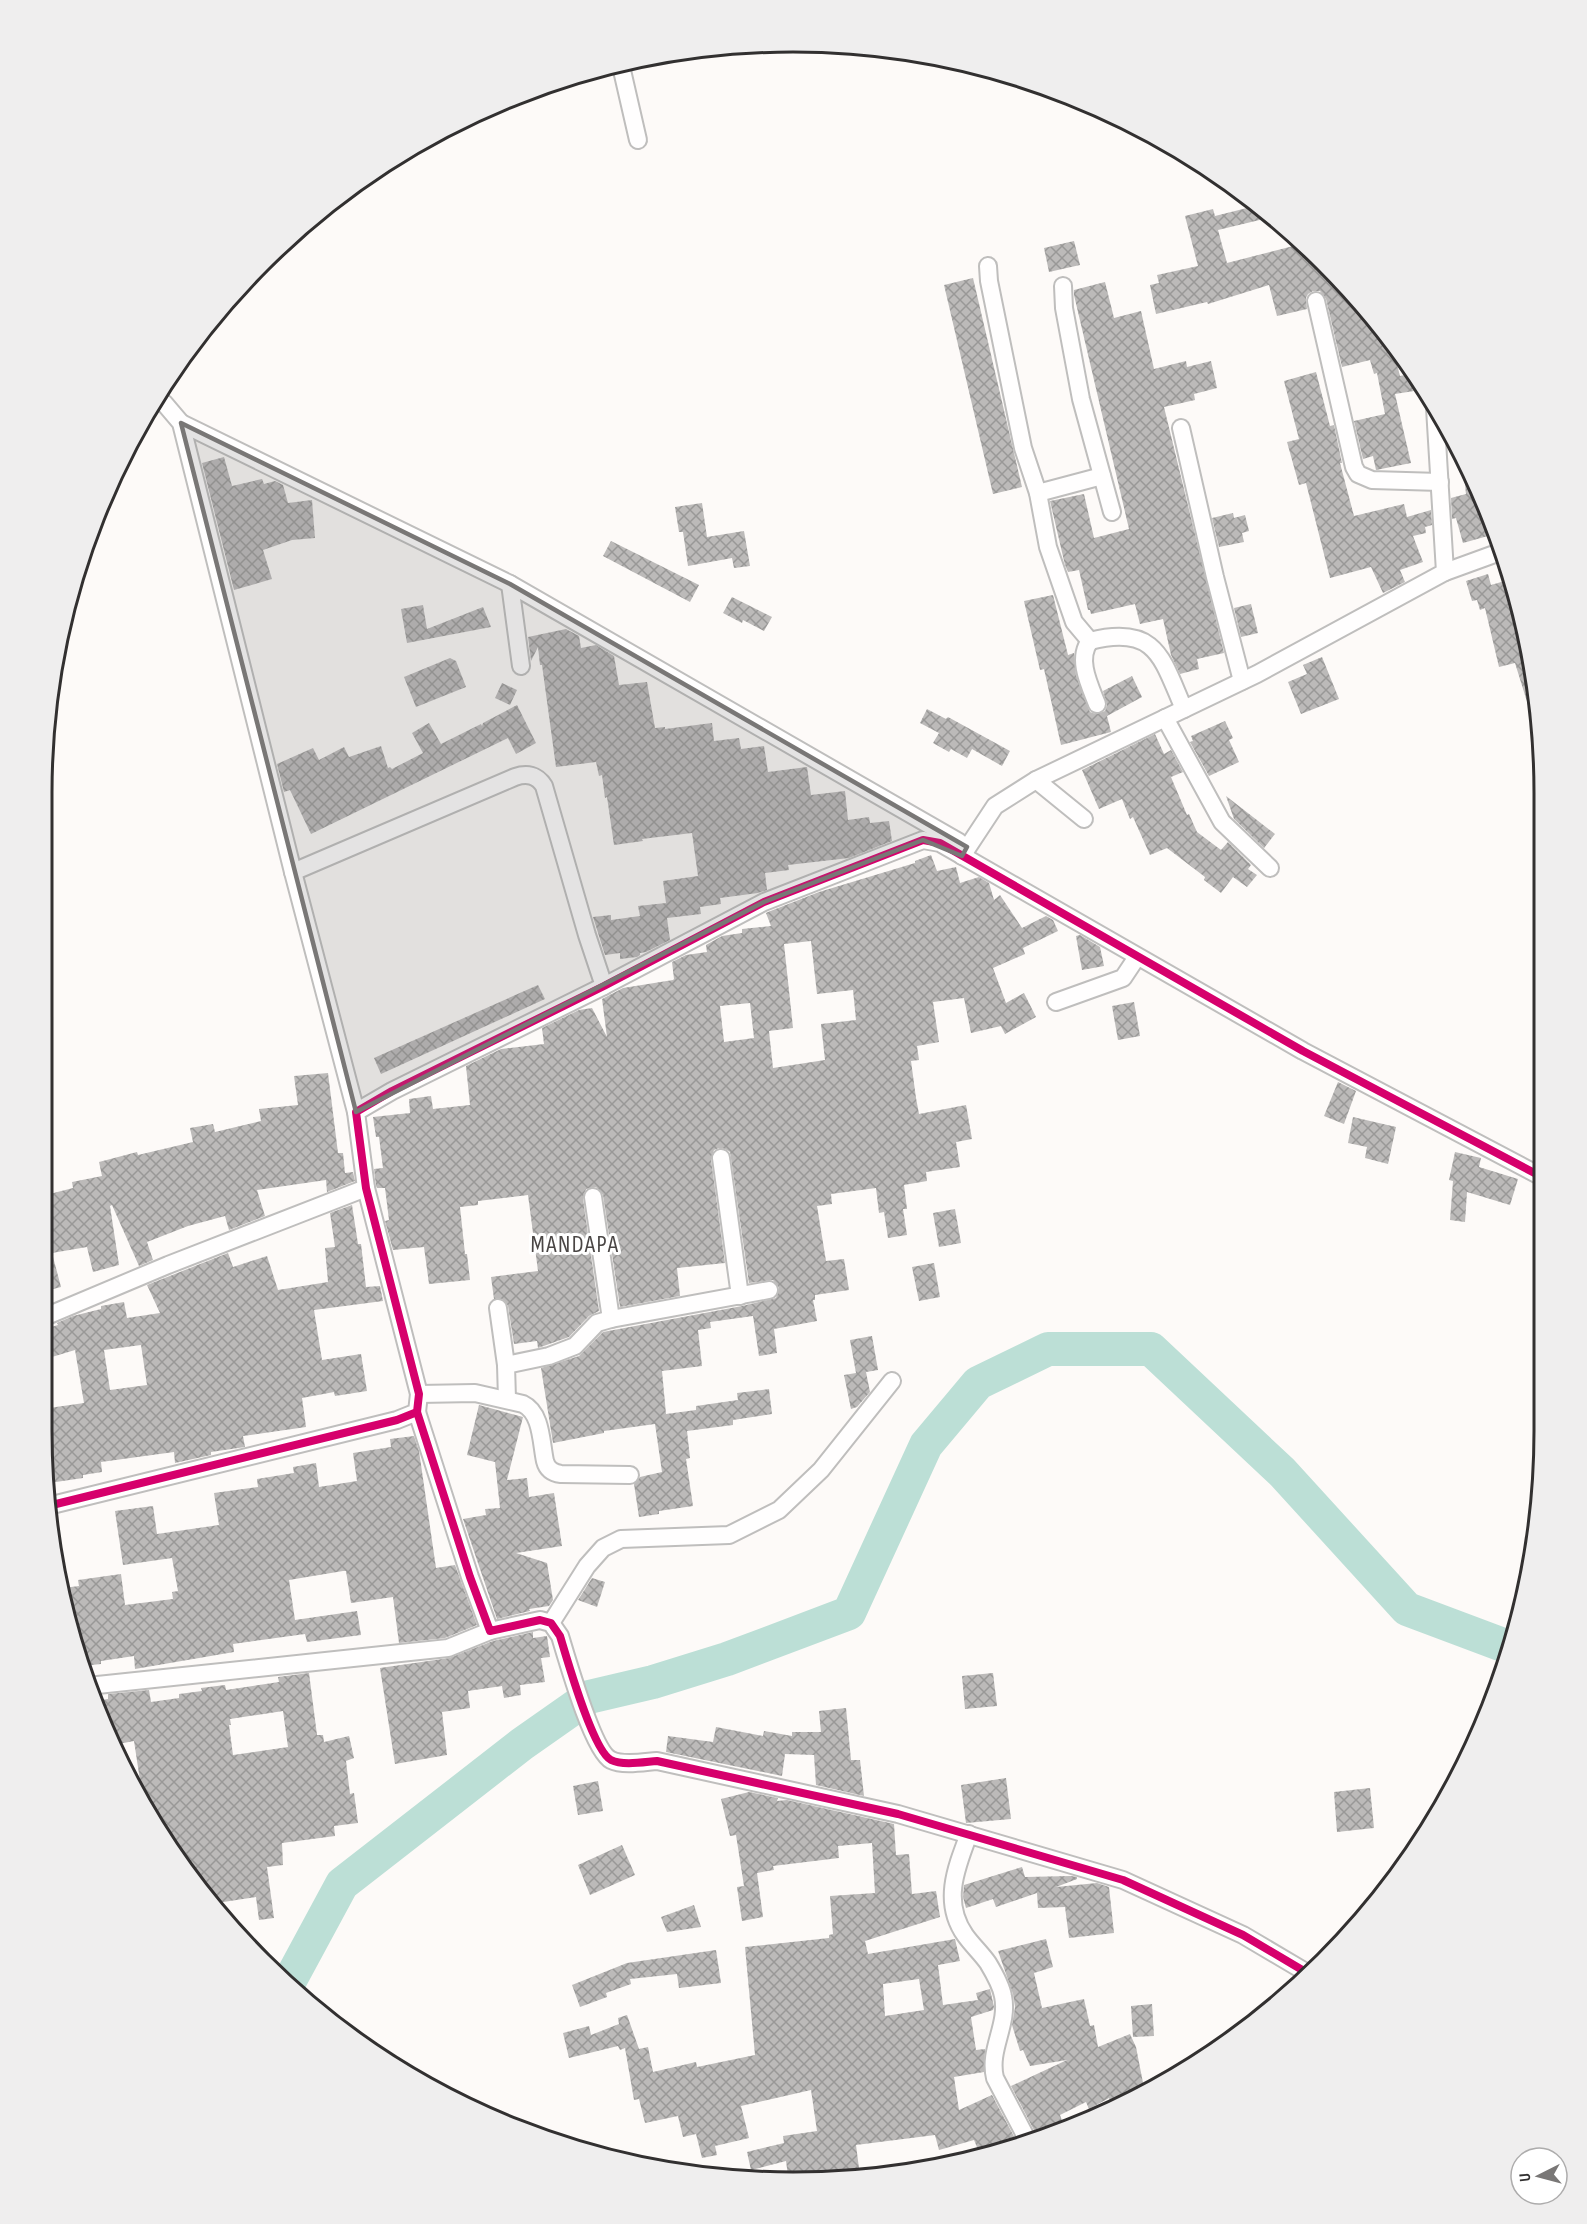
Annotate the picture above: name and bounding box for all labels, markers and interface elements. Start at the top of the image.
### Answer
district label: MANDAPA [531,1230,619,1259]
north arrow [1509,2146,1569,2206]
text: U [1516,2172,1535,2183]

